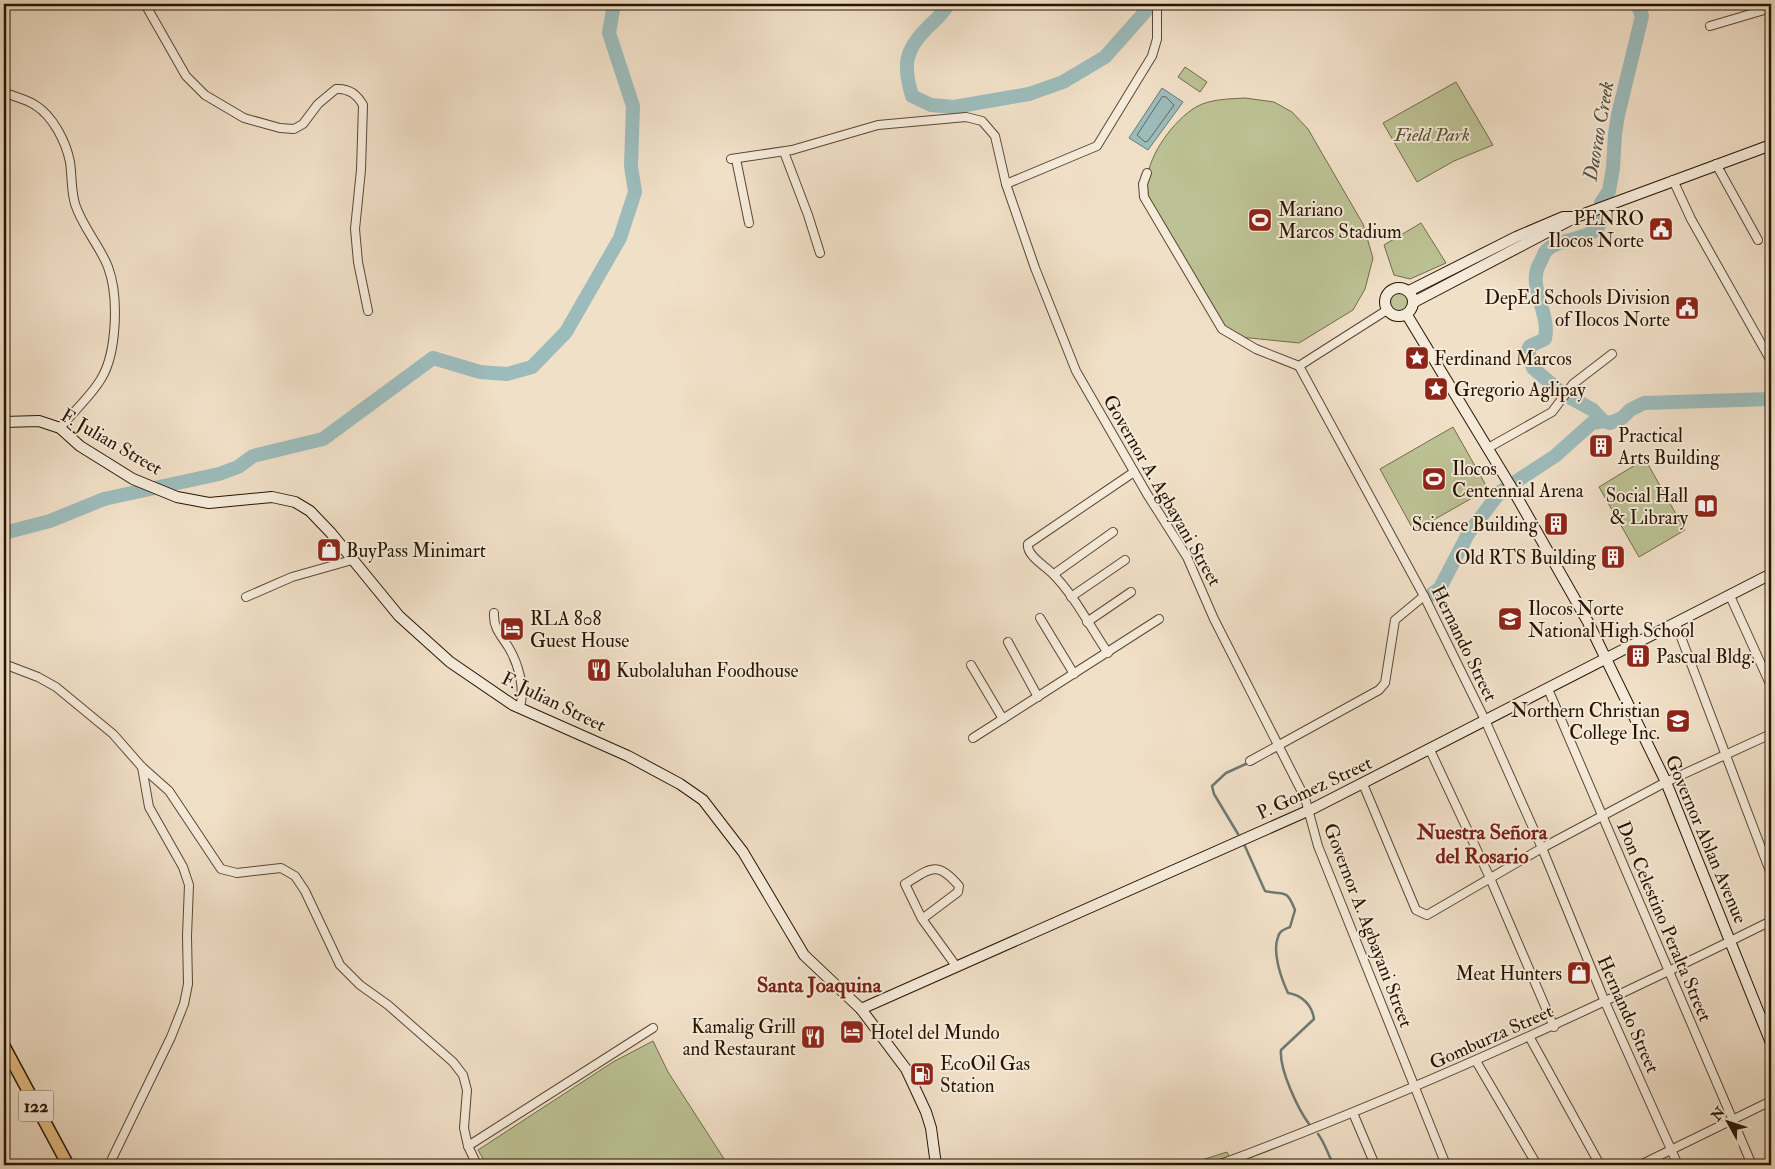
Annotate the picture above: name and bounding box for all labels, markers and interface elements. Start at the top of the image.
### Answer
water label: Daorao Creek [1577,79,1620,184]
park label: Field Park [1393,123,1470,147]
place label: Mariano Marcos Stadium [1278,198,1402,244]
sports icon: Mariano Marcos Stadium [1247,207,1273,233]
place label: PENRO Ilocos Norte [1548,207,1644,253]
public building icon: PENRO Ilocos Norte [1648,216,1674,242]
place label: DepEd Schools Division of Ilocos Norte [1484,286,1670,332]
public building icon: DepEd Schools Division of Ilocos Norte [1674,295,1700,321]
place icon: Ferdinand Marcos [1404,345,1430,371]
place label: Ferdinand Marcos [1434,347,1572,371]
place icon: Gregorio Aglipay [1423,376,1449,402]
place label: Gregorio Aglipay [1454,378,1586,403]
street label: Governor A. Agbayani Street [1098,391,1227,590]
street label: F. Julian Street [57,403,166,481]
place label: Practical Arts Building [1617,424,1720,470]
building icon: Practical Arts Building [1588,433,1614,459]
place label: Ilocos Centennial Arena [1452,457,1584,503]
sports icon: Ilocos Centennial Arena [1421,466,1447,492]
place label: Social Hall & Library [1606,484,1689,530]
library icon: Social Hall & Library [1693,493,1719,519]
building icon: Science Building [1543,511,1569,537]
place label: Science Building [1412,513,1539,537]
shop icon: BuyPass Minimart [316,537,342,563]
place label: BuyPass Minimart [346,539,486,563]
building icon: Old RTS Building [1600,544,1626,570]
place label: Old RTS Building [1455,546,1597,570]
street label: Hernando Street [1426,582,1503,705]
place label: Ilocos Norte National High School [1528,597,1694,643]
school or university icon: Ilocos Norte National High School [1497,606,1523,632]
place label: RLA 808 Guest House [530,607,629,653]
hotel icon: RLA 808 Guest House [499,616,525,642]
building icon: Pascual Bldg. [1625,643,1651,669]
place label: Pascual Bldg. [1656,645,1755,669]
restaurant icon: Kubolaluhan Foodhouse [586,657,612,683]
place label: Kubolaluhan Foodhouse [616,659,799,683]
street label: F. Julian Street [498,666,610,737]
place label: Northern Christian College Inc. [1511,699,1660,745]
school or university icon: Northern Christian College Inc. [1665,708,1691,734]
street label: P. Gomez Street [1253,751,1376,825]
street label: Governor Ablan Avenue [1660,752,1752,927]
street label: Don Celestino Peralta Street [1611,817,1717,1025]
district label: Nuestra Señora del Rosario [1416,819,1549,870]
street label: Governor A. Agbayani Street [1318,820,1418,1031]
street label: Hernando Street [1591,952,1665,1077]
shop icon: Meat Hunters [1566,960,1592,986]
place label: Meat Hunters [1455,962,1562,986]
district label: Santa Joaquina [757,972,883,999]
street label: Gomburza Street [1426,999,1557,1075]
place label: Kamalig Grill and Restaurant [683,1015,796,1061]
hotel icon: Hotel del Mundo [839,1019,865,1045]
place label: Hotel del Mundo [870,1021,1000,1045]
restaurant icon: Kamalig Grill and Restaurant [800,1024,826,1050]
place label: EcoOil Gas Station [940,1052,1030,1098]
fuel station icon: EcoOil Gas Station [909,1061,935,1087]
road number: 122 [18,1090,54,1122]
north arrow [1702,1096,1752,1146]
text: N [1707,1103,1729,1125]

